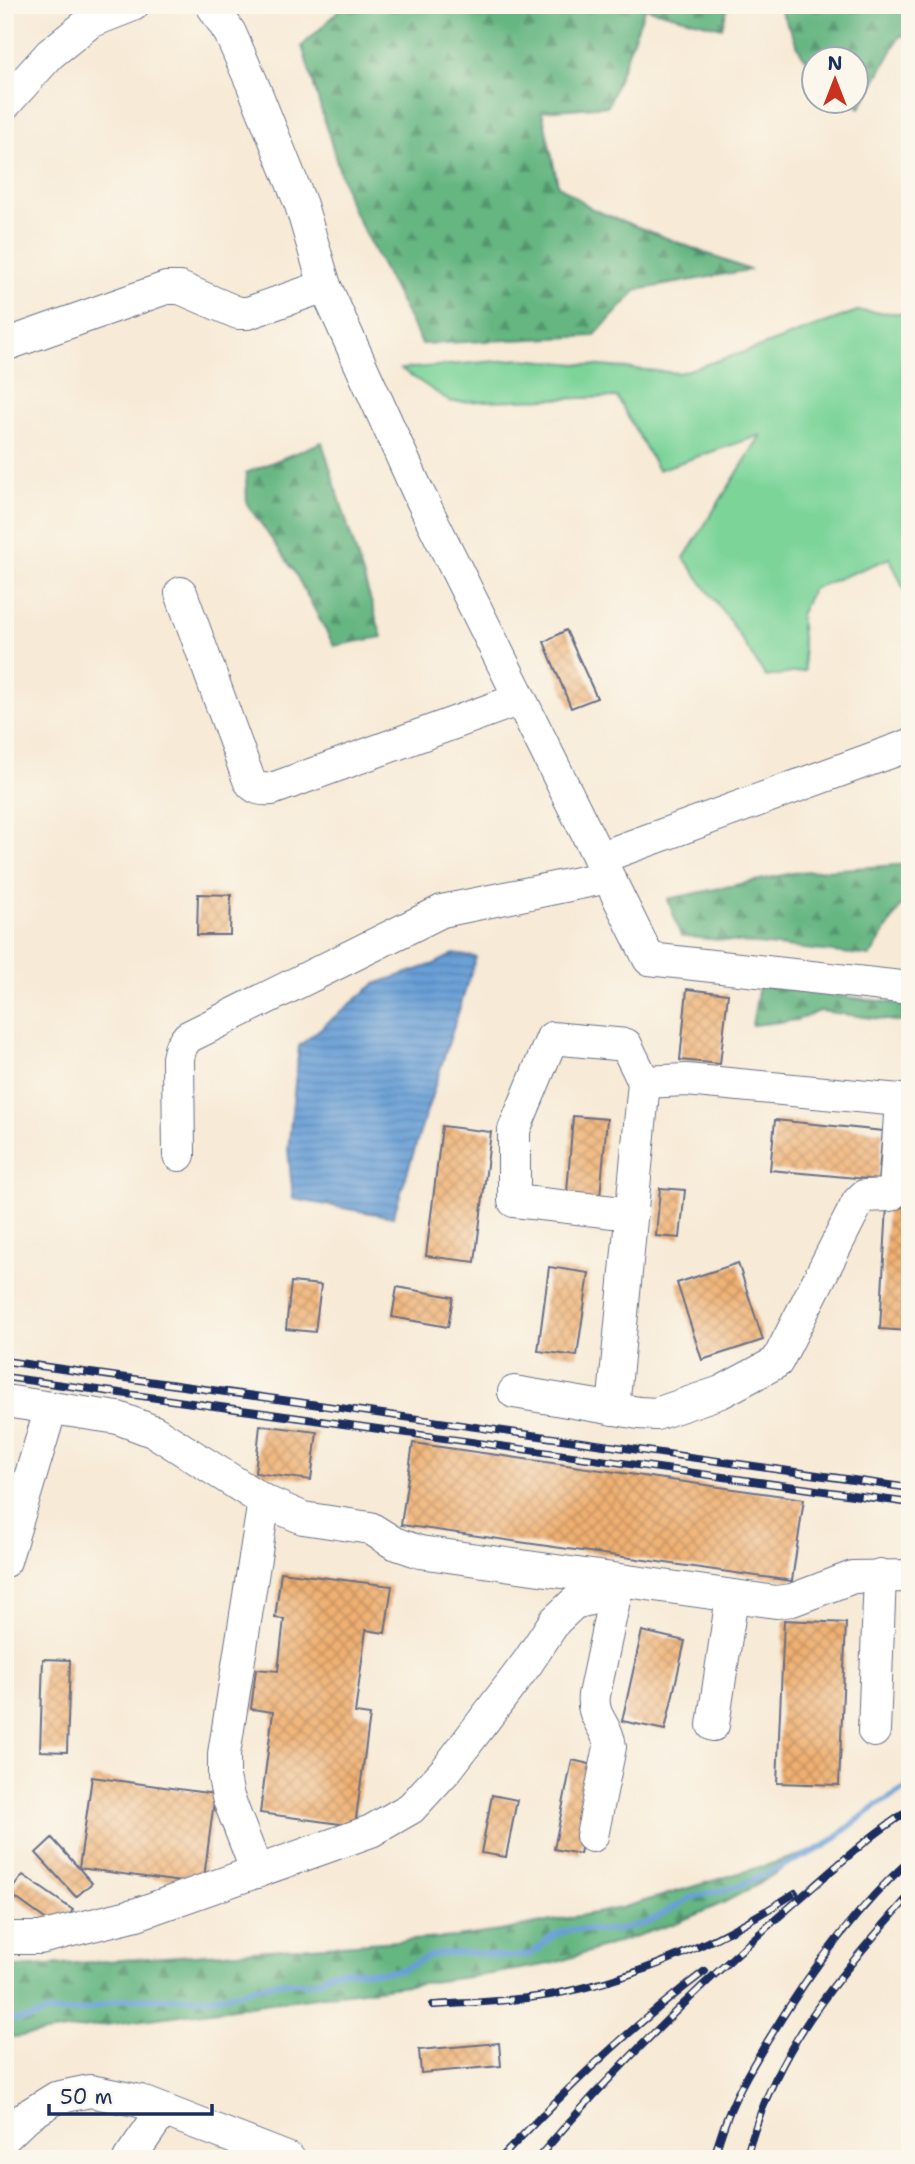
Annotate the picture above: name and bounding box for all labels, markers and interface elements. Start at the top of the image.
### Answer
north arrow [800,46,870,116]
text: N [827,51,843,76]
scale bar [49,2073,212,2117]
text: 50 m [60,2083,113,2111]

